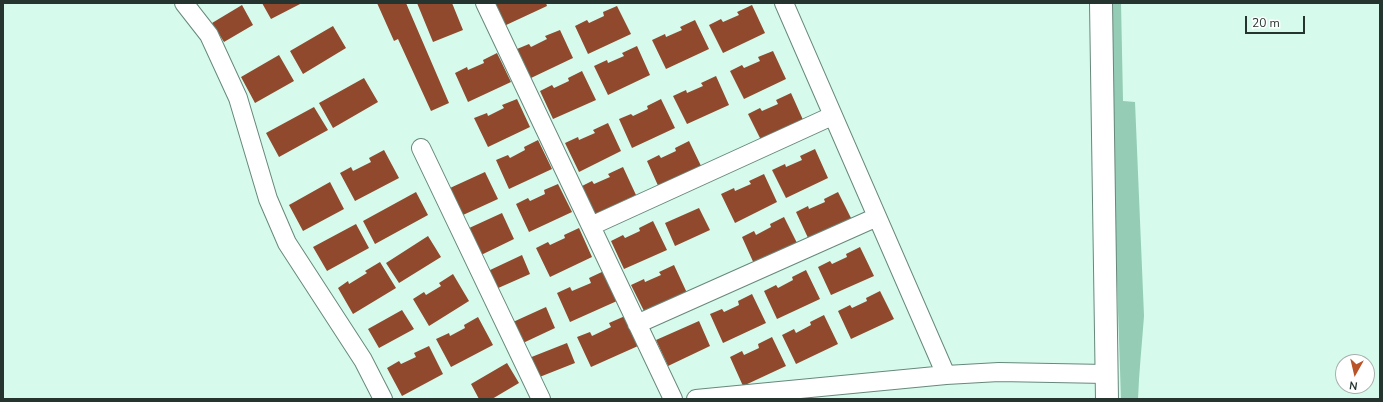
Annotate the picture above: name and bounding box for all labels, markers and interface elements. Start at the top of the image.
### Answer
scale bar [1247,8,1307,34]
text: 20 m [1252,15,1280,31]
north arrow [1335,354,1375,394]
text: N [1348,377,1359,393]

